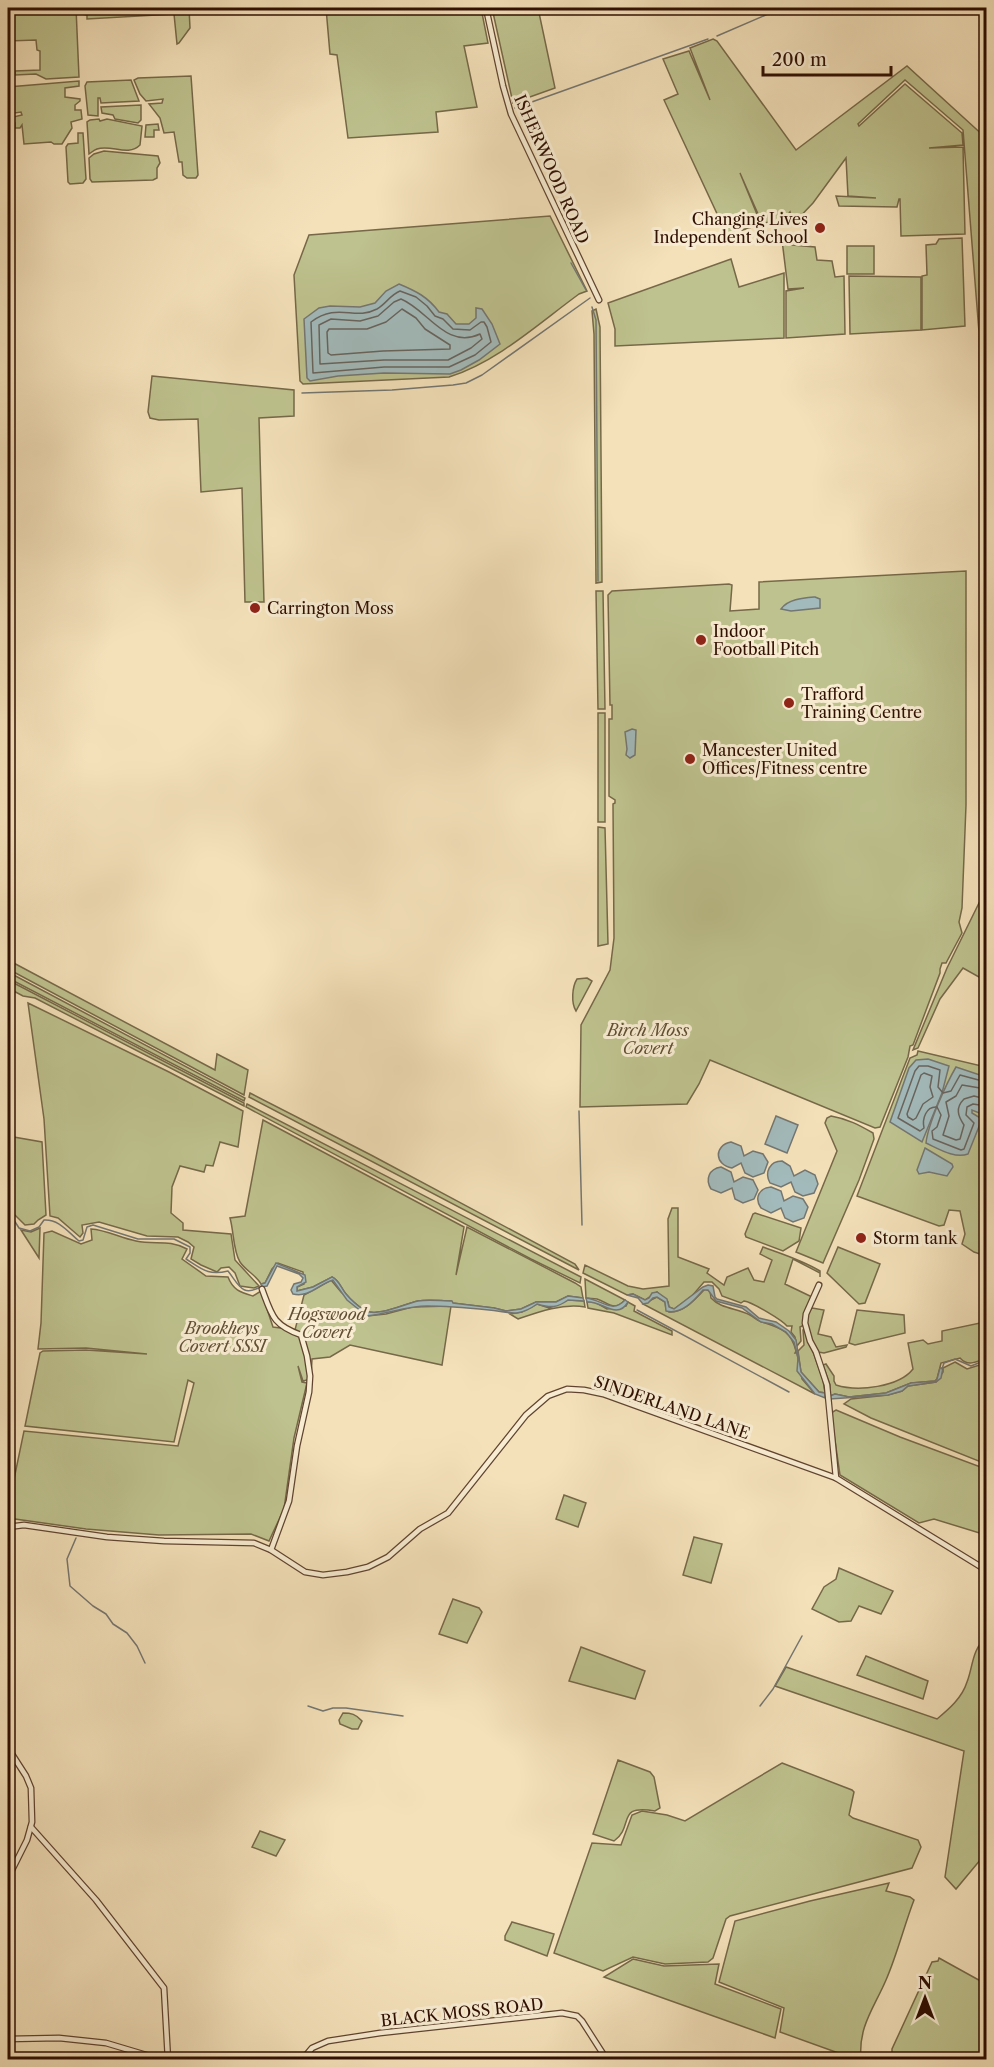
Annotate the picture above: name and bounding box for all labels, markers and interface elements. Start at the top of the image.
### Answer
scale bar [763,39,890,77]
text: 200 m [772,49,827,71]
street label: ISHERWOOD ROAD [510,91,594,247]
place label: Changing Lives Independent School [653,209,808,247]
marker: Changing Lives Independent School [813,221,827,235]
place label: Carrington Moss [267,598,394,618]
marker: Carrington Moss [248,601,262,615]
place label: Indoor Football Pitch [713,621,819,659]
marker: Indoor Football Pitch [694,633,708,647]
place label: Trafford Training Centre [801,684,922,722]
marker: Trafford Training Centre [782,696,796,710]
place label: Mancester United Offices/Fitness centre [702,740,867,778]
marker: Mancester United Offices/Fitness centre [683,752,697,766]
park label: Birch Moss Covert [605,1020,689,1058]
place label: Storm tank [873,1228,958,1248]
marker: Storm tank [854,1231,868,1245]
park label: Hogswood Covert [286,1304,368,1342]
park label: Brookheys Covert SSSI [178,1318,269,1356]
street label: SINDERLAND LANE [591,1371,753,1443]
north arrow [895,1968,955,2028]
text: N [918,1973,932,1993]
street label: BLACK MOSS ROAD [380,1994,544,2030]

